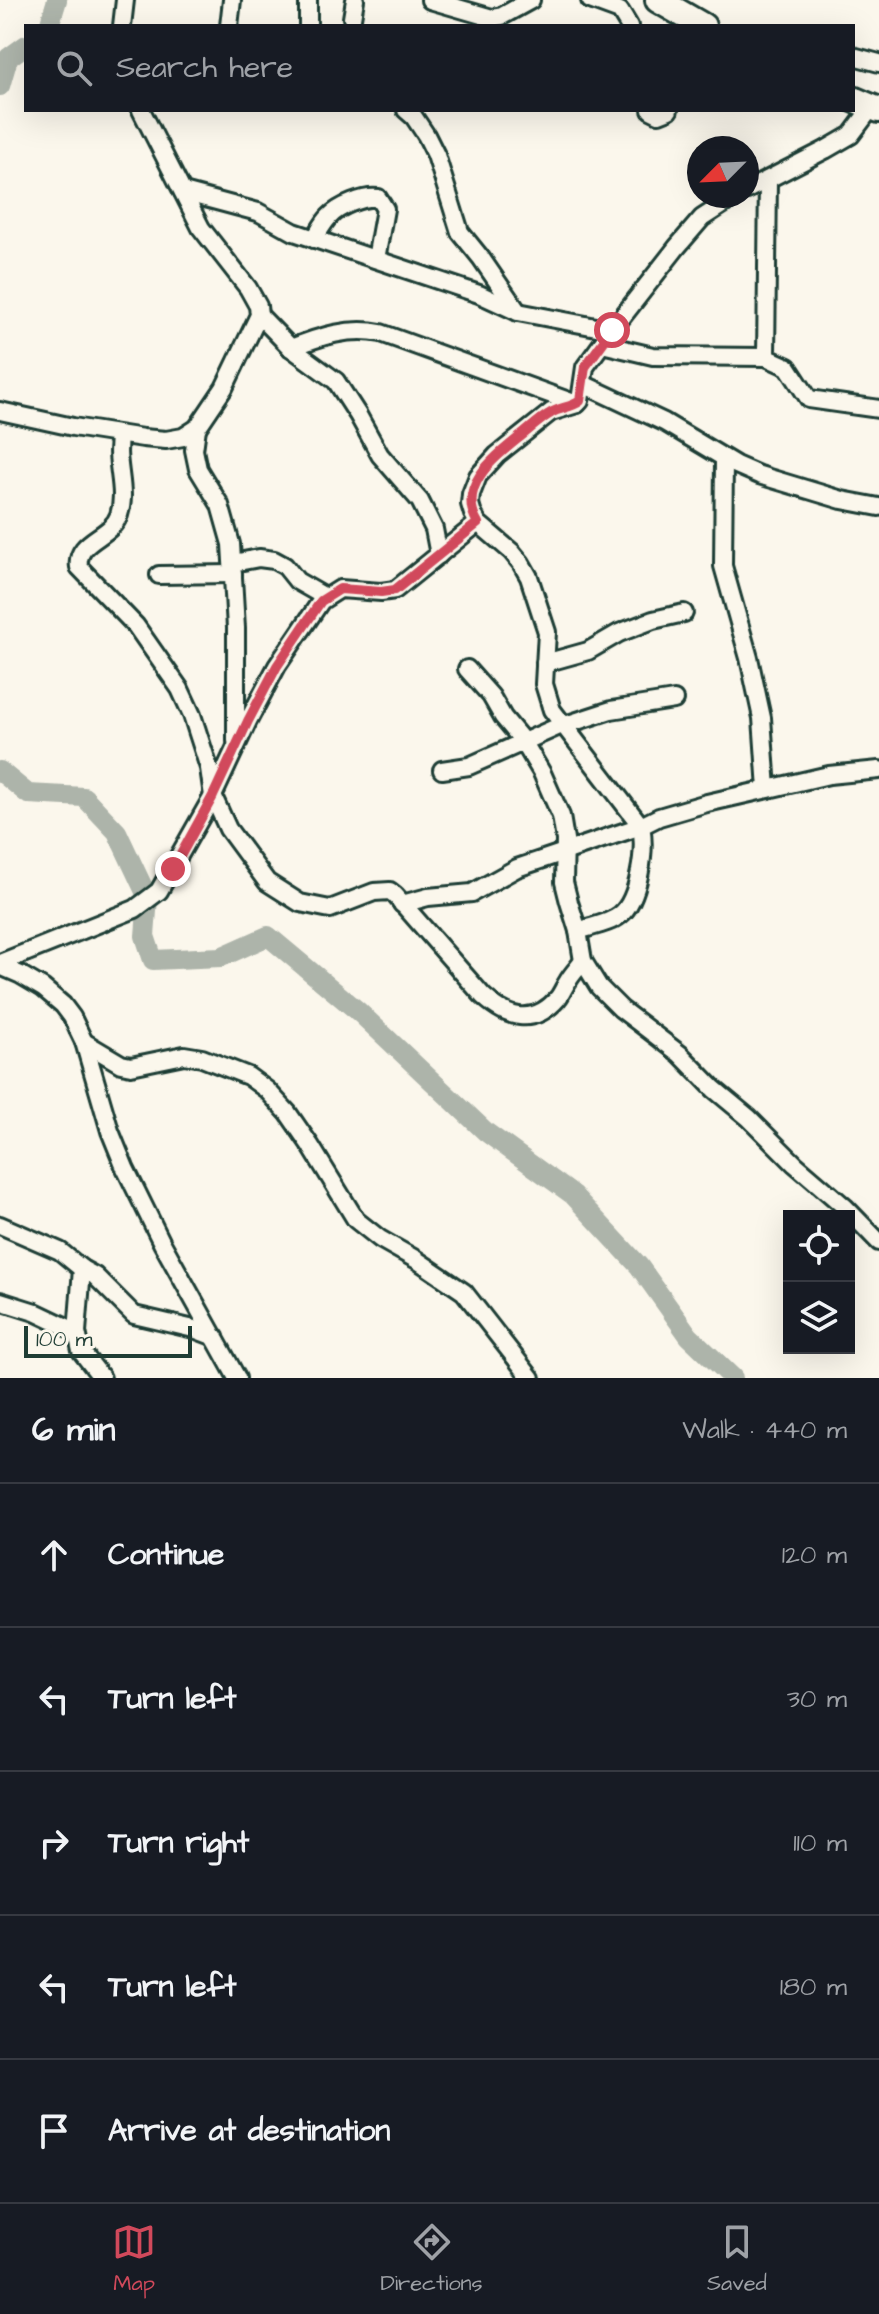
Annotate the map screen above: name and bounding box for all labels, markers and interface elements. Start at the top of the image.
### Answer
search box [24,24,855,112]
icon: search [52,46,96,90]
text: Search here [116,47,293,89]
north arrow [687,136,759,208]
route start [594,312,630,348]
route end [155,851,191,887]
map controls [783,1210,855,1354]
button: locate [783,1210,855,1282]
button: layers [783,1282,855,1354]
scale bar [24,1322,192,1358]
text: 100 m [36,1324,93,1355]
text: 6 min [32,1406,116,1454]
text: Walk · 440 m [682,1412,847,1448]
icon: ahead [32,1533,76,1577]
text: Continue [108,1534,224,1576]
text: 120 m [782,1537,847,1573]
icon: left [32,1677,76,1721]
text: Turn left [108,1678,236,1720]
text: 30 m [787,1681,847,1717]
icon: right [32,1821,76,1865]
text: Turn right [108,1822,249,1864]
text: 110 m [793,1825,847,1861]
icon: left [32,1965,76,2009]
text: Turn left [108,1966,236,2008]
text: 180 m [780,1969,847,2005]
icon: arrive [32,2109,76,2153]
text: Arrive at destination [108,2110,390,2152]
tab: Map [112,2220,156,2299]
tab: Directions [380,2220,483,2299]
tab: Saved [707,2220,767,2299]

